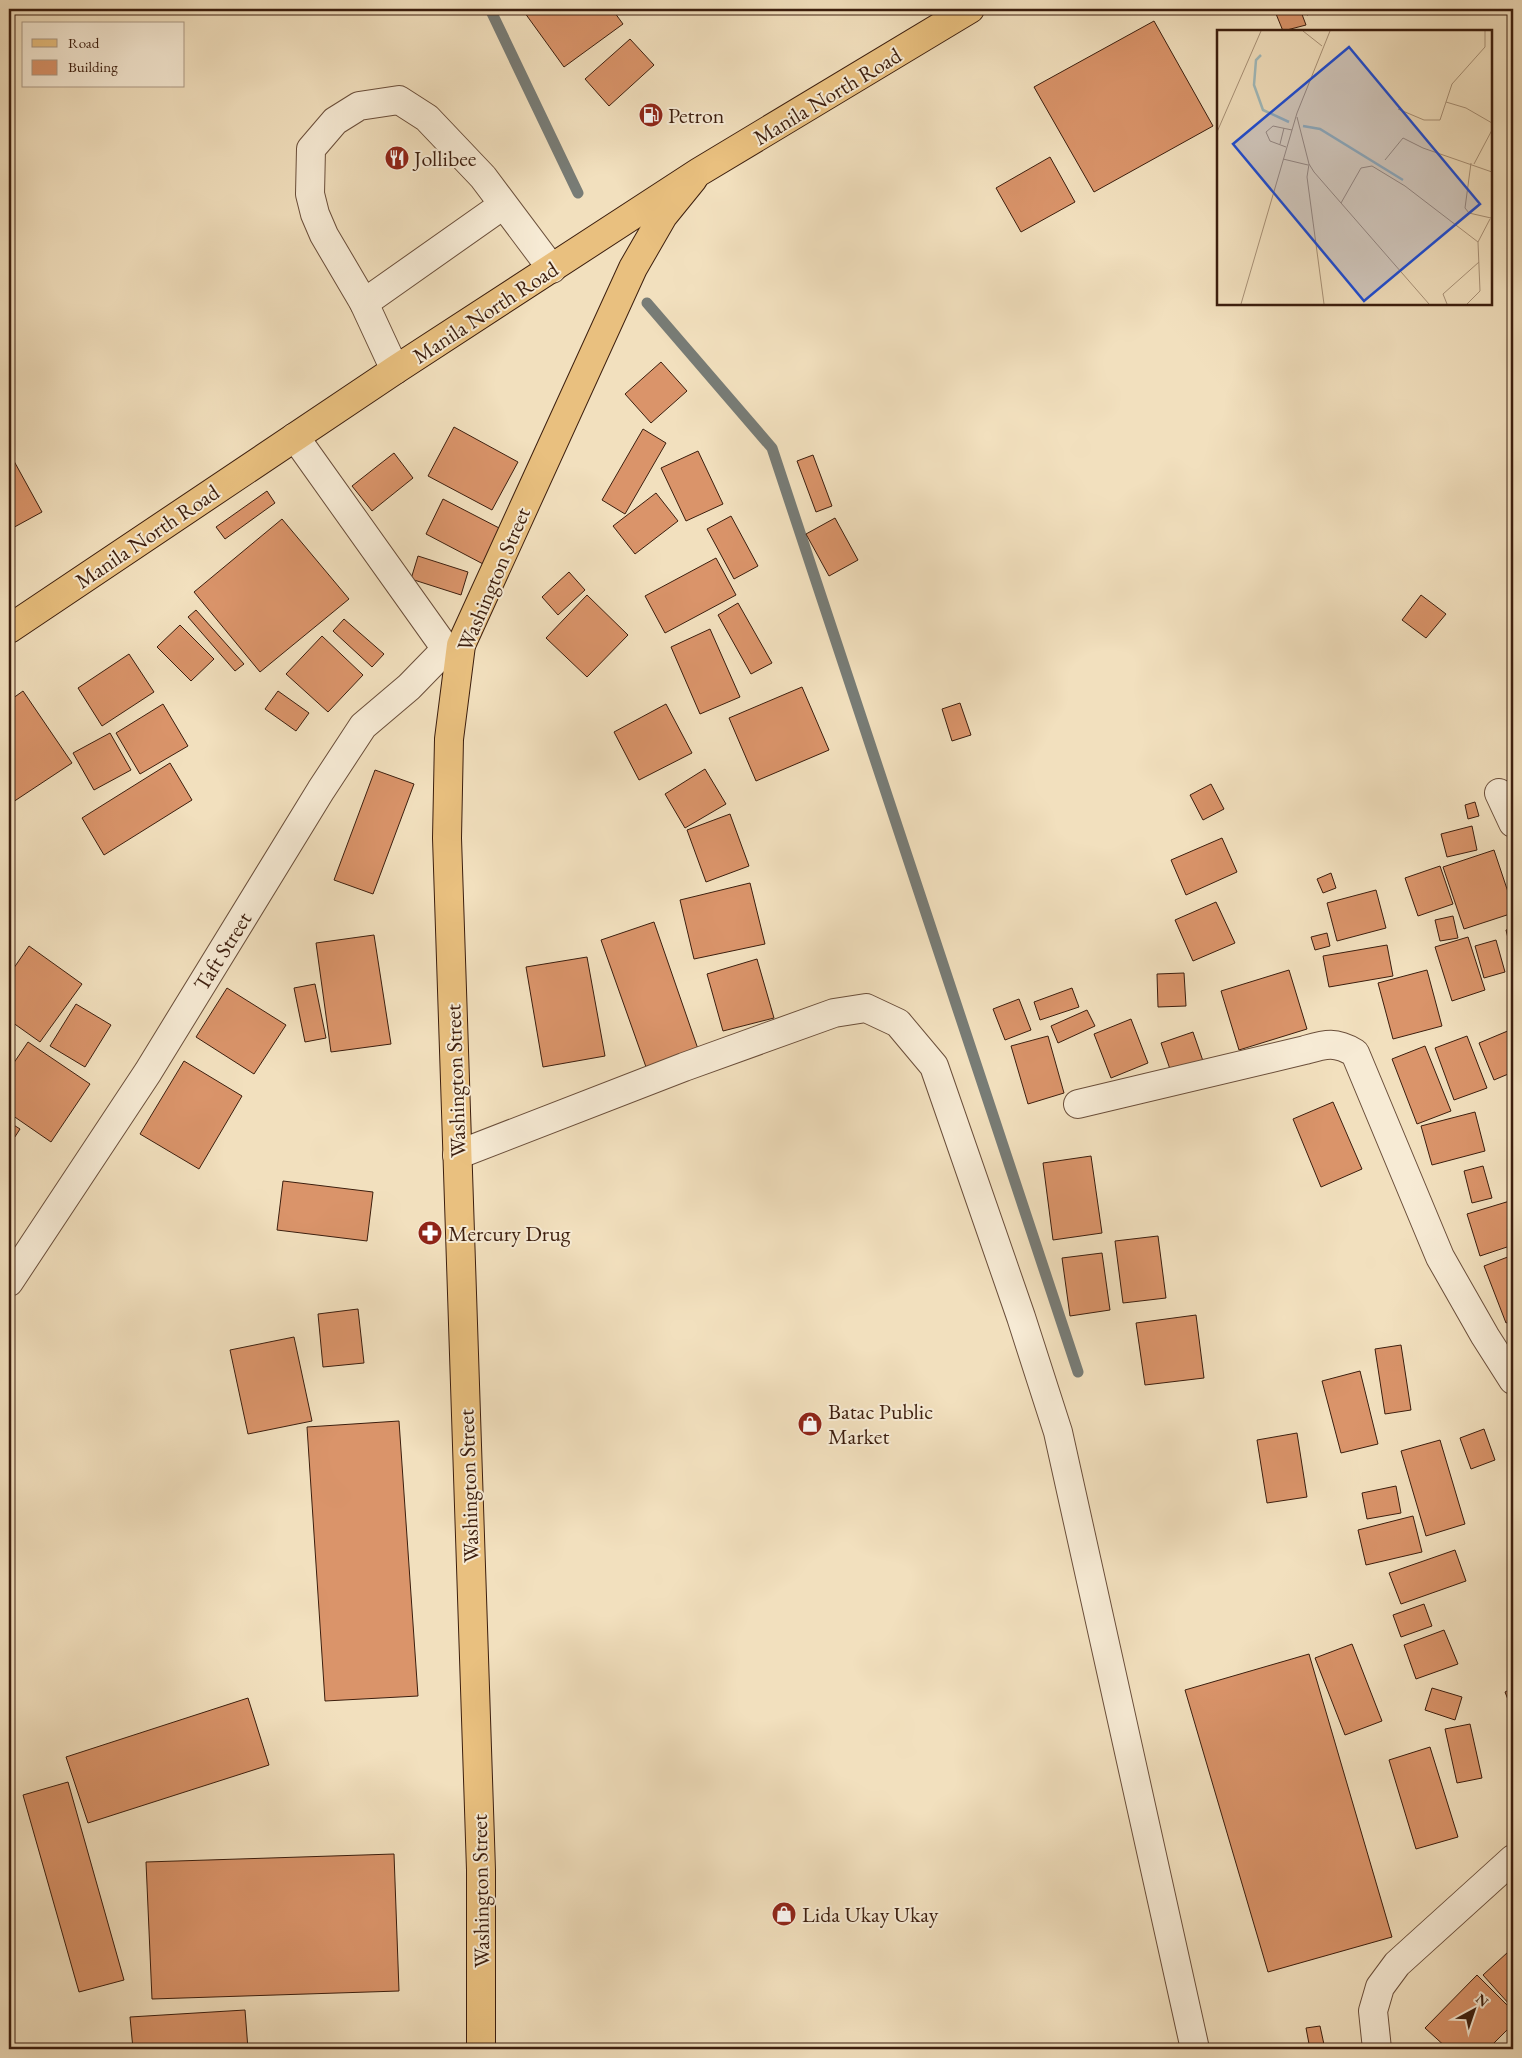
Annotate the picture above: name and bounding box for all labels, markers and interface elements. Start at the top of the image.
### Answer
legend [22,22,185,88]
inset map [1217,30,1492,305]
text: Road [68,33,100,52]
street label: Manila North Road [748,40,907,152]
text: Building [68,57,118,76]
place label: Petron [668,101,725,130]
fuel station icon: Petron [638,102,664,128]
place label: Jollibee [412,144,477,173]
restaurant icon: Jollibee [384,145,410,171]
street label: Manila North Road [407,254,564,370]
street label: Manila North Road [70,477,226,595]
street label: Washington Street [450,503,537,656]
street label: Taft Street [187,906,258,996]
street label: Washington Street [438,1003,473,1158]
place label: Mercury Drug [448,1219,571,1248]
pharmacy icon: Mercury Drug [417,1220,443,1246]
place label: Batac Public Market [828,1397,933,1451]
street label: Washington Street [451,1408,486,1563]
shop icon: Batac Public Market [797,1411,823,1437]
street label: Washington Street [465,1814,496,1968]
place label: Lida Ukay Ukay [802,1900,939,1929]
shop icon: Lida Ukay Ukay [771,1901,797,1927]
north arrow [1450,1986,1500,2036]
text: N [1472,1990,1493,2011]

